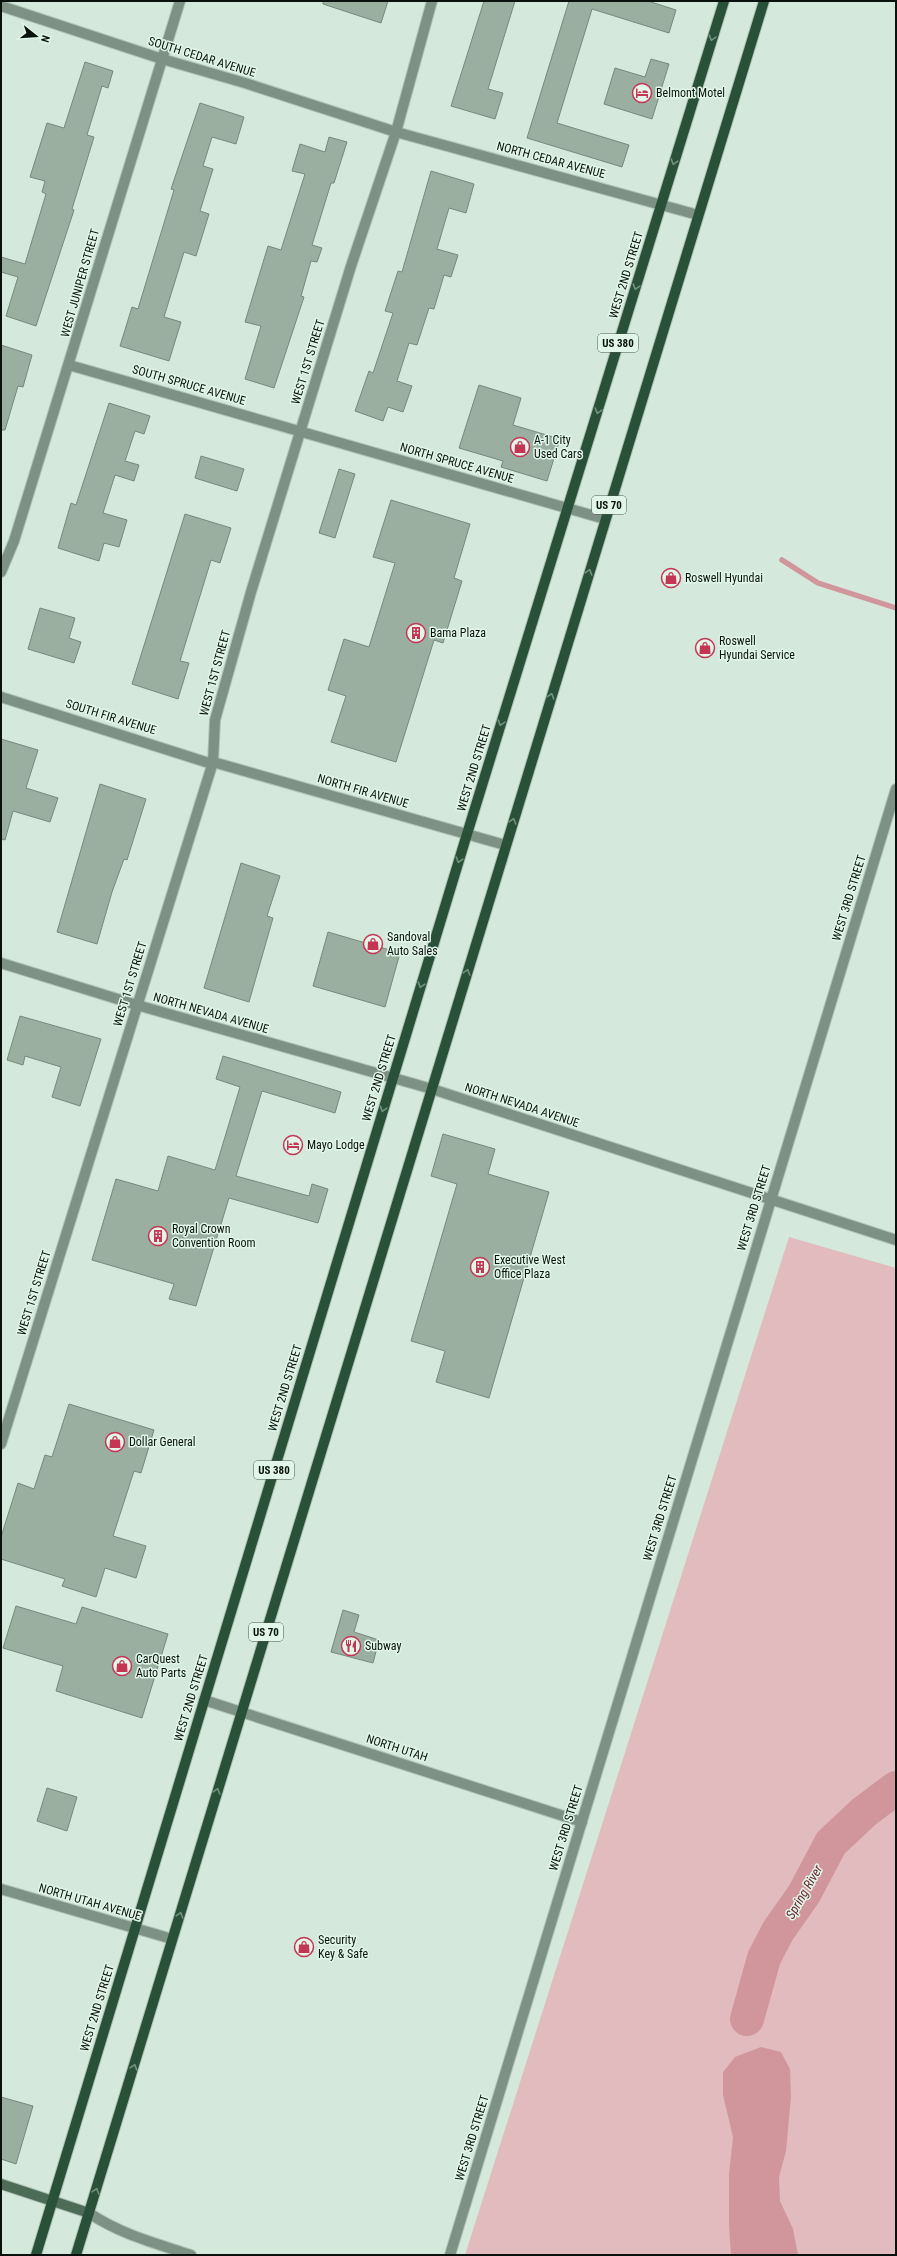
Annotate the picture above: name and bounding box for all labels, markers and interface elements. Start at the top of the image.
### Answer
north arrow [16,16,56,56]
text: N [38,34,52,44]
street label: SOUTH CEDAR AVENUE [147,34,257,80]
one-way arrow [708,35,717,42]
hotel icon: Belmont Motel [631,82,653,104]
place label: Belmont Motel [656,86,725,100]
street label: NORTH CEDAR AVENUE [495,139,607,181]
one-way arrow [670,159,679,166]
street label: WEST JUNIPER STREET [58,227,102,339]
street label: WEST 2ND STREET [606,230,646,320]
one-way arrow [632,283,641,290]
street label: WEST 1ST STREET [288,318,328,406]
road number: US 380 [598,334,638,352]
street label: SOUTH SPRUCE AVENUE [131,362,247,408]
one-way arrow [594,407,603,414]
place label: A-1 City Used Cars [534,433,582,461]
shop icon: A-1 City Used Cars [509,436,531,458]
street label: NORTH SPRUCE AVENUE [398,440,516,486]
road number: US 70 [592,496,626,514]
shop icon: Roswell Hyundai [660,567,682,589]
one-way arrow [584,569,593,576]
place label: Roswell Hyundai [685,571,763,585]
building icon: Bama Plaza [405,622,427,644]
place label: Bama Plaza [430,626,486,640]
street label: WEST 1ST STREET [197,629,233,717]
place label: Roswell Hyundai Service [719,634,795,662]
shop icon: Roswell Hyundai Service [694,637,716,659]
one-way arrow [546,693,555,700]
street label: SOUTH FIR AVENUE [64,697,158,737]
one-way arrow [498,719,506,726]
street label: WEST 2ND STREET [454,723,494,813]
street label: NORTH FIR AVENUE [316,771,410,811]
one-way arrow [508,817,517,824]
street label: WEST 3RD STREET [829,853,869,943]
one-way arrow [455,857,464,864]
place label: Sandoval Auto Sales [387,930,438,958]
shop icon: Sandoval Auto Sales [362,933,384,955]
street label: WEST 1ST STREET [110,940,150,1028]
one-way arrow [462,969,471,976]
one-way arrow [417,981,426,988]
street label: NORTH NEVADA AVENUE [152,990,270,1036]
street label: WEST 2ND STREET [359,1033,399,1123]
street label: NORTH NEVADA AVENUE [463,1080,581,1130]
one-way arrow [379,1105,388,1112]
hotel icon: Mayo Lodge [282,1134,304,1156]
place label: Mayo Lodge [307,1138,365,1152]
street label: WEST 3RD STREET [734,1163,774,1253]
place label: Royal Crown Convention Room [172,1222,255,1250]
building icon: Royal Crown Convention Room [147,1225,169,1247]
street label: WEST 1ST STREET [14,1249,54,1337]
place label: Executive West Office Plaza [494,1253,566,1281]
building icon: Executive West Office Plaza [469,1256,491,1278]
street label: WEST 2ND STREET [265,1343,305,1433]
shop icon: Dollar General [104,1431,126,1453]
place label: Dollar General [129,1435,196,1449]
road number: US 380 [254,1461,294,1479]
street label: WEST 3RD STREET [640,1473,680,1563]
road number: US 70 [249,1623,283,1641]
restaurant icon: Subway [340,1635,362,1657]
place label: Subway [365,1639,401,1653]
place label: CarQuest Auto Parts [136,1652,186,1680]
street label: WEST 2ND STREET [171,1653,211,1743]
shop icon: CarQuest Auto Parts [111,1655,133,1677]
street label: NORTH UTAH [364,1731,430,1765]
street label: WEST 3RD STREET [546,1783,586,1873]
one-way arrow [213,1788,221,1795]
water label: Spring River [783,1862,826,1921]
street label: NORTH UTAH AVENUE [37,1881,143,1923]
one-way arrow [175,1912,184,1919]
place label: Security Key & Safe [318,1933,369,1961]
shop icon: Security Key & Safe [293,1936,315,1958]
street label: WEST 2ND STREET [77,1963,117,2053]
one-way arrow [129,2063,138,2070]
street label: WEST 3RD STREET [452,2093,492,2183]
one-way arrow [91,2188,100,2195]

